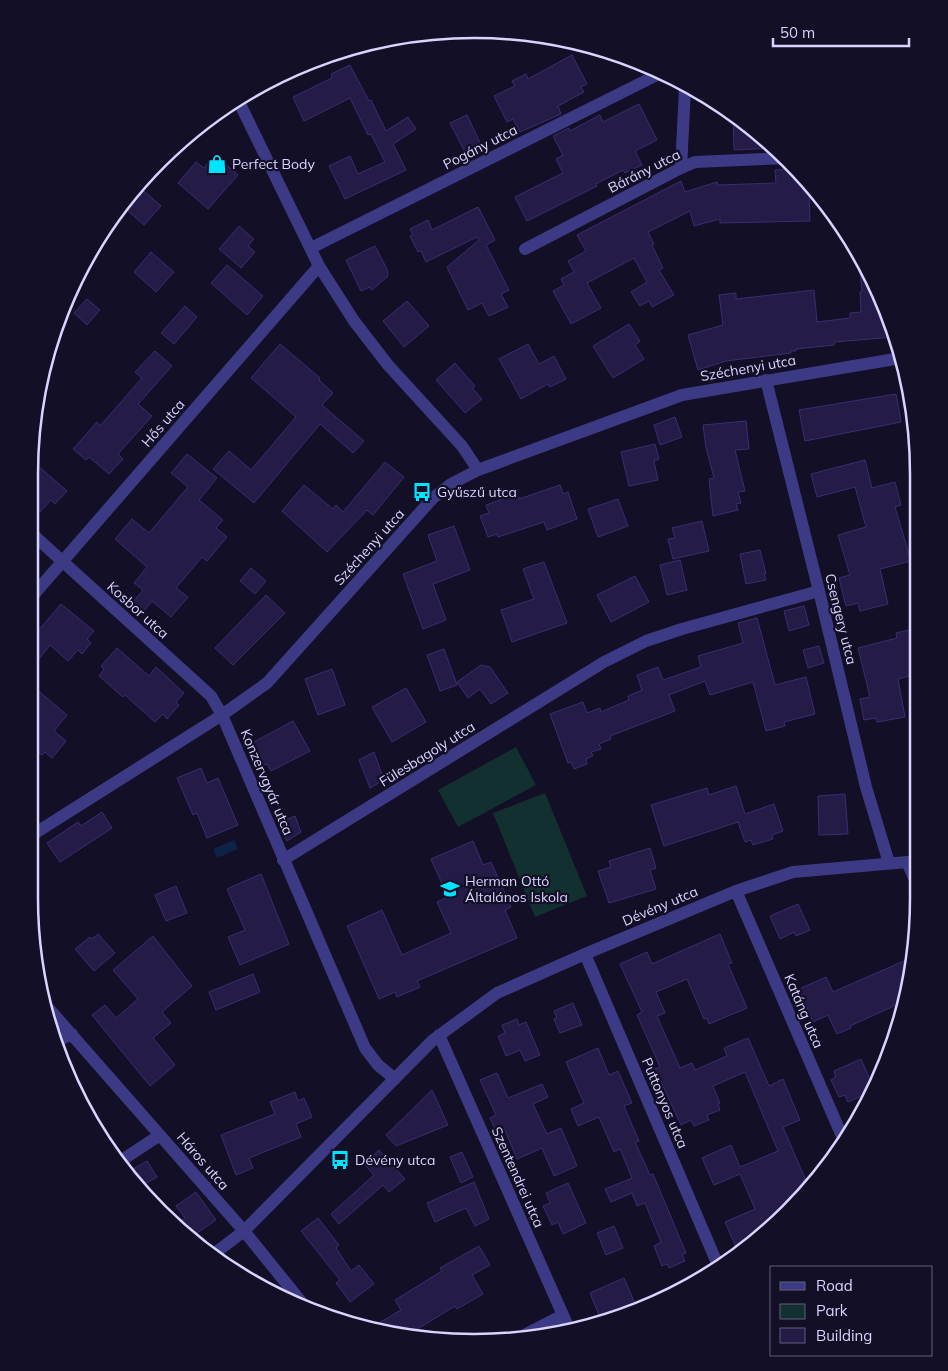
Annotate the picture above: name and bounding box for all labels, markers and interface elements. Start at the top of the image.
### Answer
scale bar [773,15,909,47]
text: 50 m [780,23,815,42]
street label: Pogány utca [440,121,520,173]
street label: Bárány utca [605,145,683,197]
shop icon: Perfect Body [206,153,228,175]
place label: Perfect Body [232,155,315,173]
street label: Széchenyi utca [699,351,797,385]
street label: Hős utca [137,395,189,451]
bus stop icon: Gyűszű utca [411,481,433,503]
place label: Gyűszű utca [437,483,517,501]
street label: Széchenyi utca [330,505,408,589]
street label: Csengery utca [821,572,861,666]
street label: Kosbor utca [103,578,173,642]
street label: Fülesbagoly utca [376,717,478,791]
street label: Konzervgyár utca [237,726,297,838]
place label: Herman Ottó Általános Iskola [465,872,568,906]
school or university icon: Herman Ottó Általános Iskola [439,878,461,900]
street label: Dévény utca [620,882,700,930]
street label: Katáng utca [780,971,828,1051]
street label: Puttonyos utca [638,1055,692,1151]
street label: Szentendrei utca [488,1124,548,1230]
street label: Háros utca [173,1128,233,1194]
bus stop icon: Dévény utca [329,1149,351,1171]
place label: Dévény utca [355,1151,435,1169]
legend [770,1266,933,1356]
text: Road [816,1276,853,1295]
text: Park [816,1301,848,1320]
text: Building [816,1326,872,1345]

